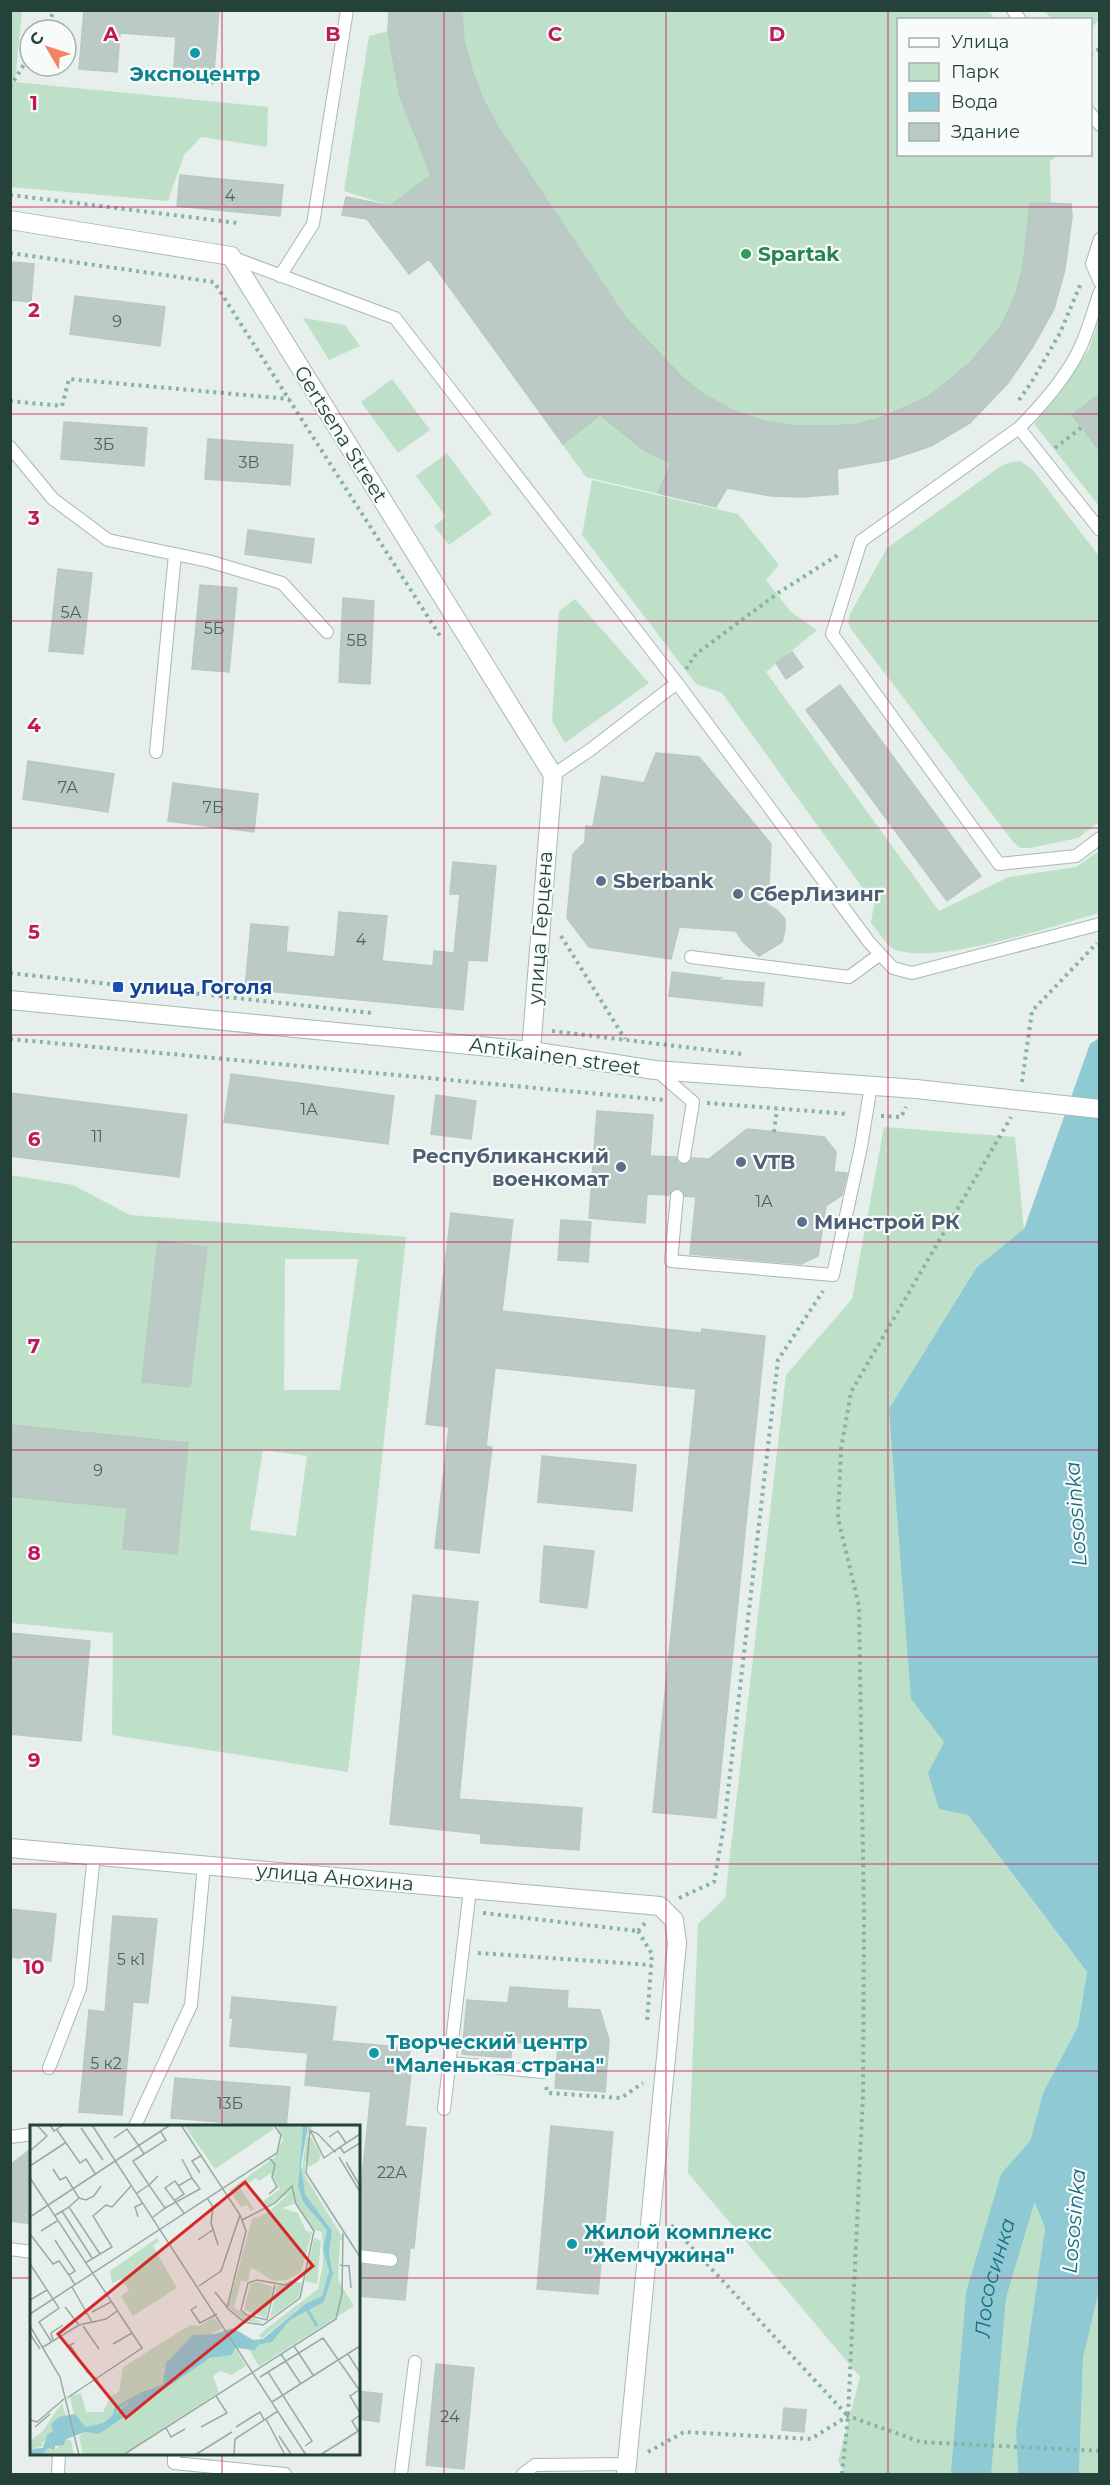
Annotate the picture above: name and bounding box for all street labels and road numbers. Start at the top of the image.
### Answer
street label: Gertsena Street [289,361,393,507]
street label: улица Герцена [523,850,557,1007]
street label: Antikainen street [468,1032,642,1080]
street label: улица Анохина [254,1858,415,1896]

